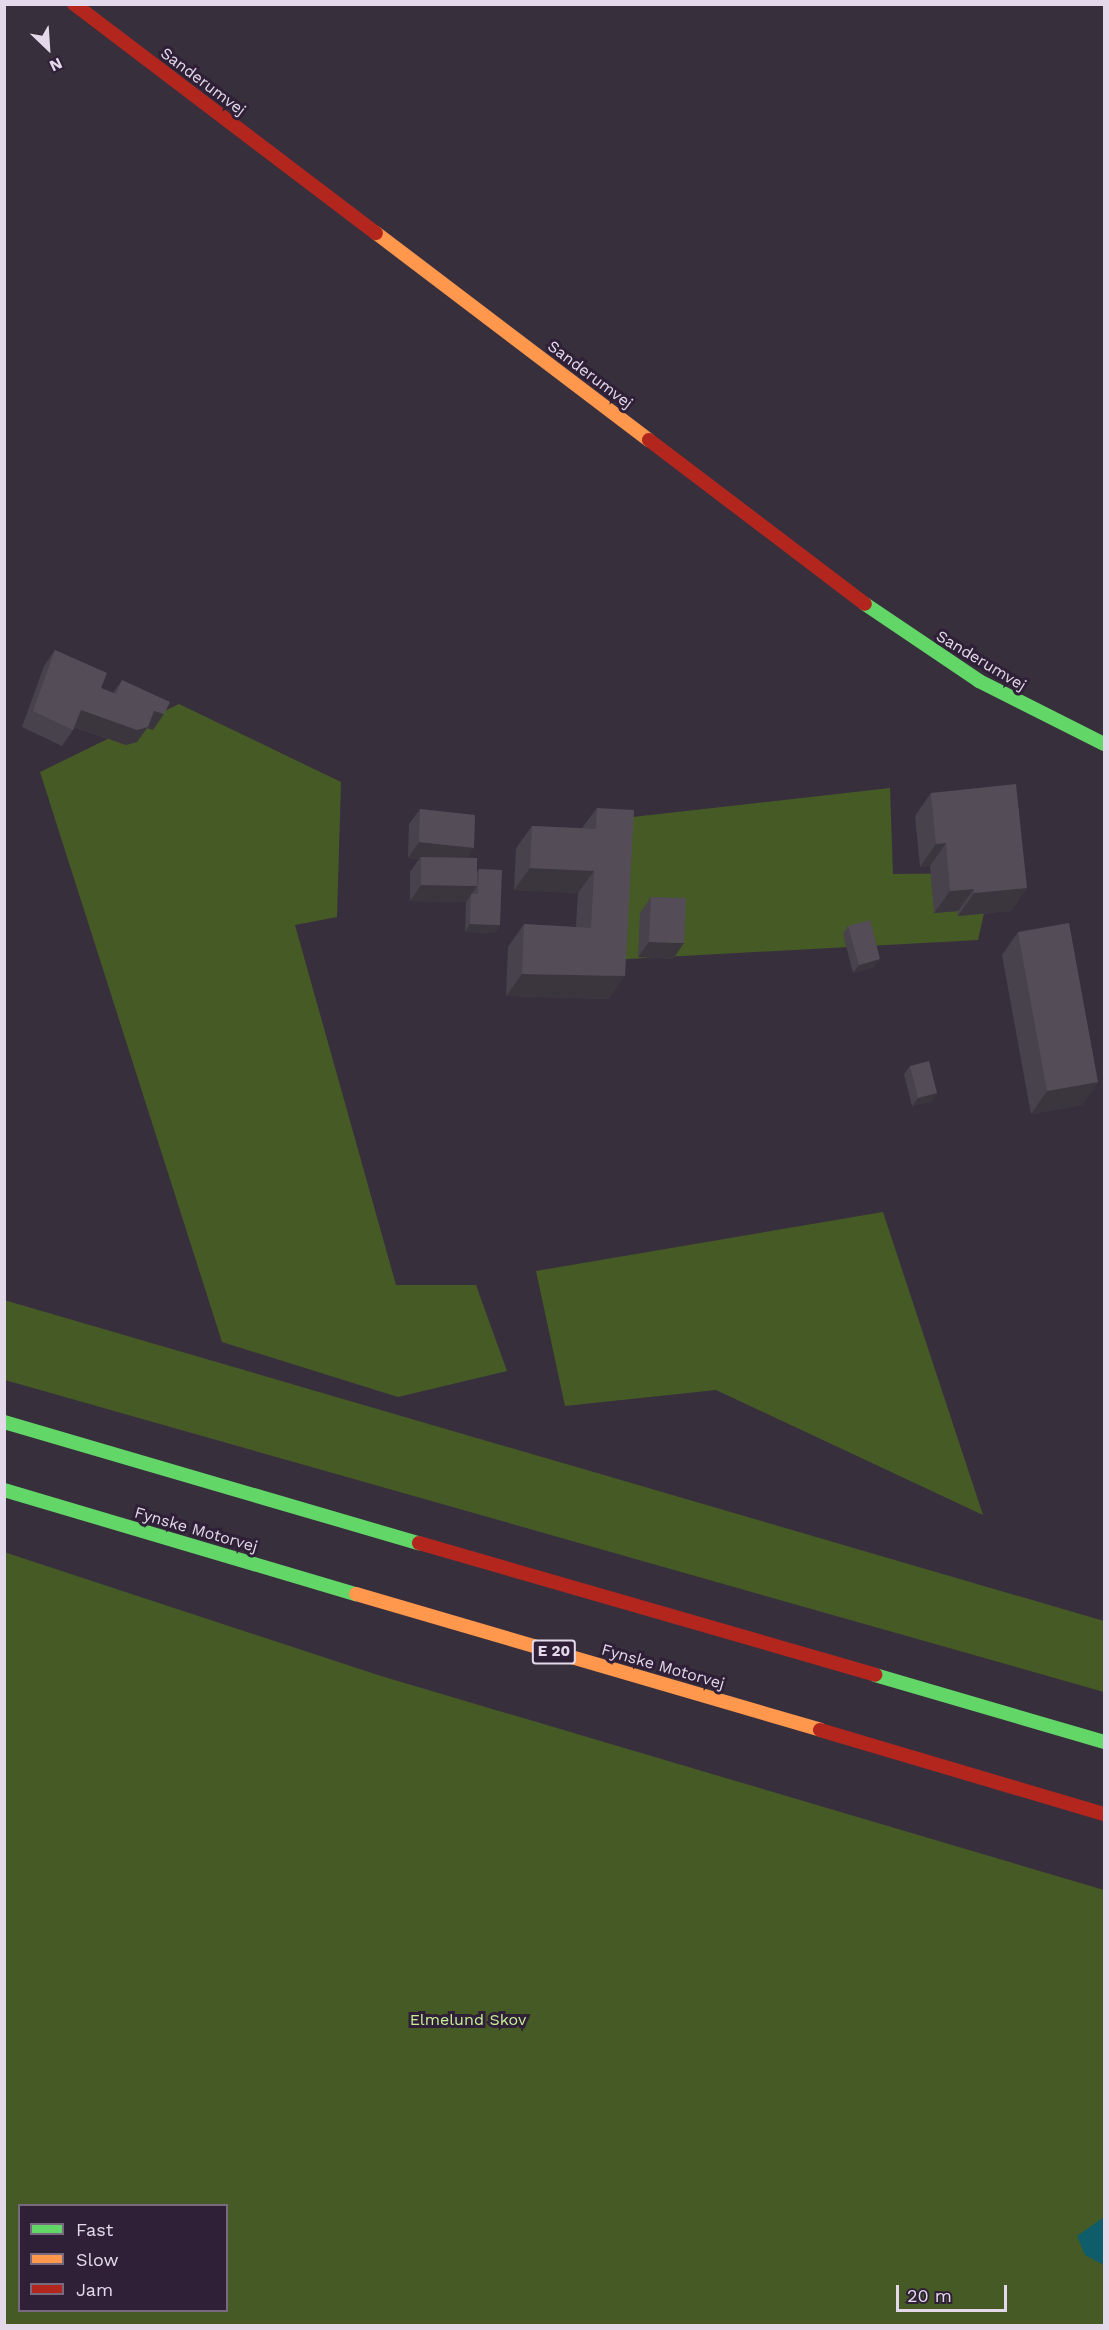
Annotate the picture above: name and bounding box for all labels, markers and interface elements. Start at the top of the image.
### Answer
north arrow [18,18,78,78]
street label: Sanderumvej [157,44,249,120]
text: N [46,54,65,76]
street label: Sanderumvej [544,337,636,413]
street label: Sanderumvej [933,627,1029,695]
street label: Fynske Motorvej [132,1503,260,1557]
road number: E 20 [532,1640,576,1664]
street label: Fynske Motorvej [599,1640,727,1694]
park label: Elmelund Skov [410,2010,526,2030]
legend [18,2204,228,2312]
text: Fast [76,2219,113,2240]
text: Slow [76,2249,119,2270]
scale bar [899,2273,1010,2311]
text: Jam [76,2279,113,2300]
text: 20 m [907,2285,952,2306]

